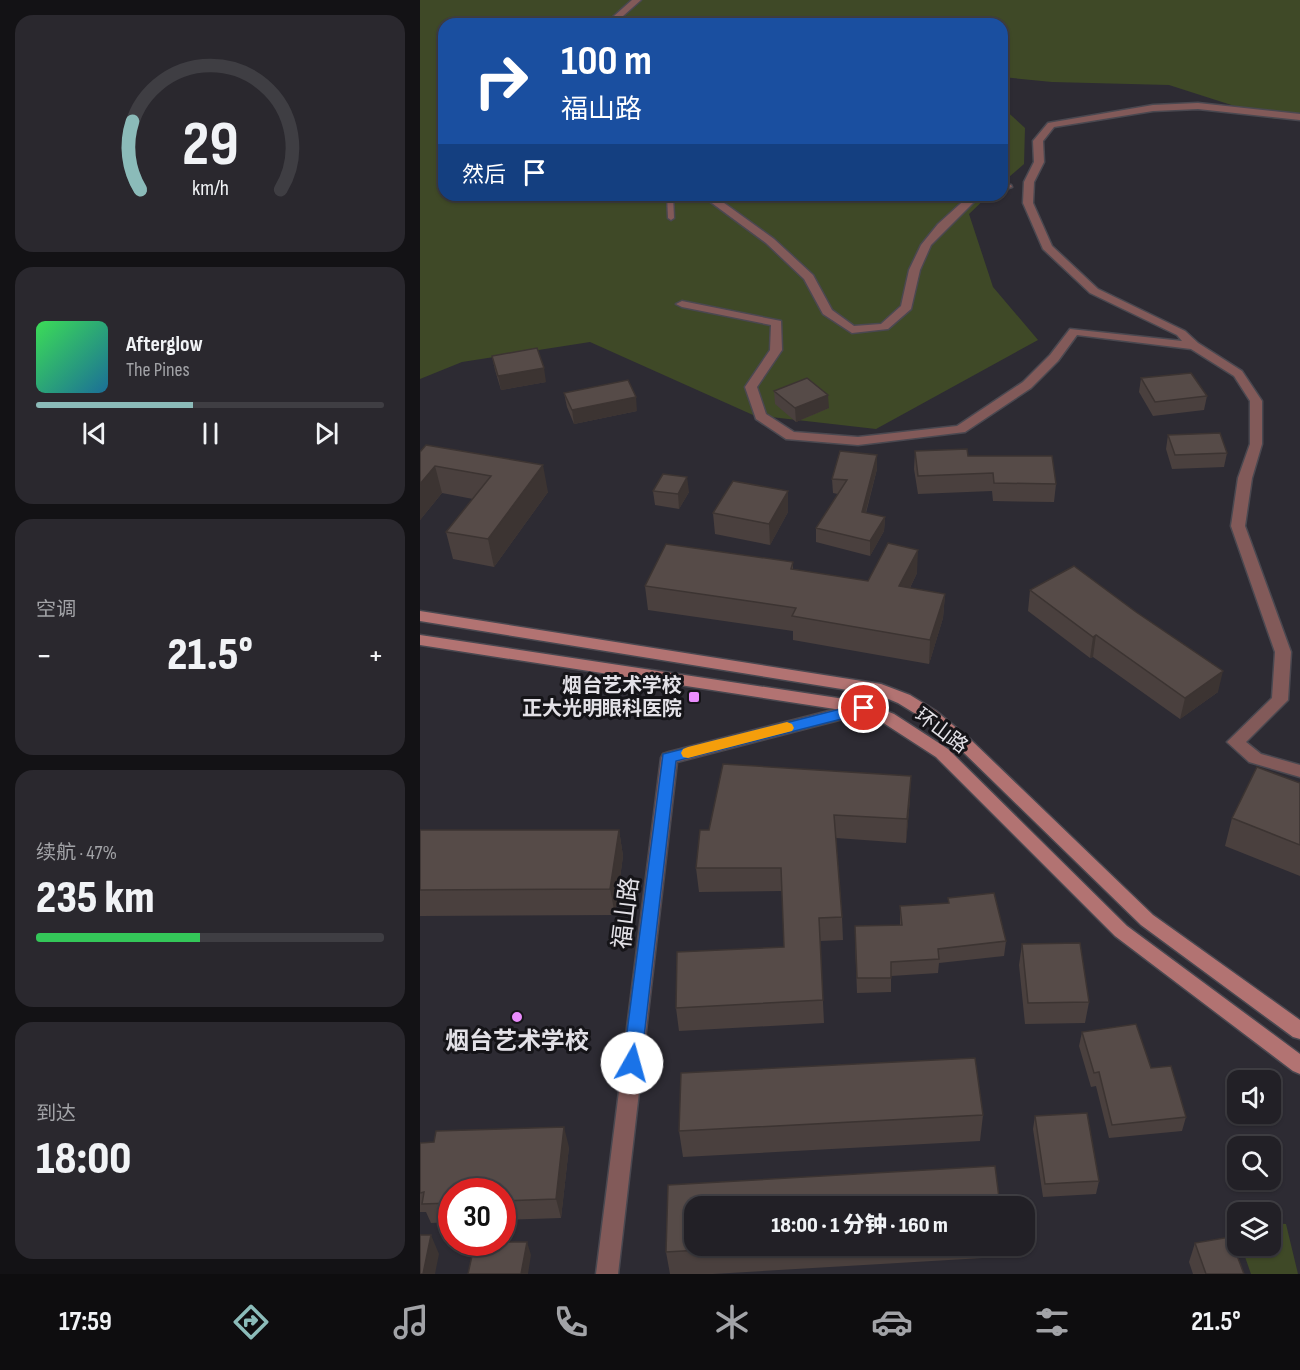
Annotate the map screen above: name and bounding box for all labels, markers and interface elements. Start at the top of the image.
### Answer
text: 100 m [561,36,652,87]
icon: right [462,42,540,120]
text: 福山路 [561,94,642,126]
text: 29 [182,109,238,184]
icon: arrive [518,156,551,189]
text: 然后 [462,162,506,189]
text: km/h [191,177,229,202]
text: Afterglow [126,331,203,358]
text: The Pines [126,358,190,382]
icon: previous [78,417,111,450]
icon: pause [194,417,227,450]
icon: next [310,417,343,450]
text: 空调 [36,598,76,622]
text: 21.5° [167,628,253,683]
text: − [36,636,52,676]
text: + [368,636,384,676]
place label: 烟台艺术学校 正大光明眼科医院 [522,674,682,721]
pin [838,682,889,733]
marker: 烟台艺术学校 正大光明眼科医院 [687,690,701,704]
icon: arrive [847,691,880,724]
street label: 环山路 [910,703,972,759]
text: 续航 · 47% [36,841,117,865]
text: 235 km [36,871,155,926]
street label: 福山路 [607,876,645,950]
marker: 烟台艺术学校 [510,1010,524,1024]
place label: 烟台艺术学校 [445,1027,589,1056]
position arrow [600,1031,664,1095]
map controls [1227,1070,1281,1256]
button: sound [1227,1070,1281,1124]
text: 到达 [36,1102,76,1126]
text: 18:00 [36,1132,131,1187]
button: search [1227,1136,1281,1190]
speed limit sign: 30 [438,1178,516,1256]
button: layers [1227,1202,1281,1256]
text: 18:00 · 1 分钟 · 160 m [771,1212,948,1239]
icon: directions [230,1301,272,1343]
icon: music [390,1301,432,1343]
icon: phone [550,1301,592,1343]
icon: climate [711,1301,753,1343]
icon: car [871,1301,913,1343]
icon: filters [1031,1301,1073,1343]
text: 17:59 [59,1306,112,1338]
text: 21.5° [1191,1306,1241,1338]

